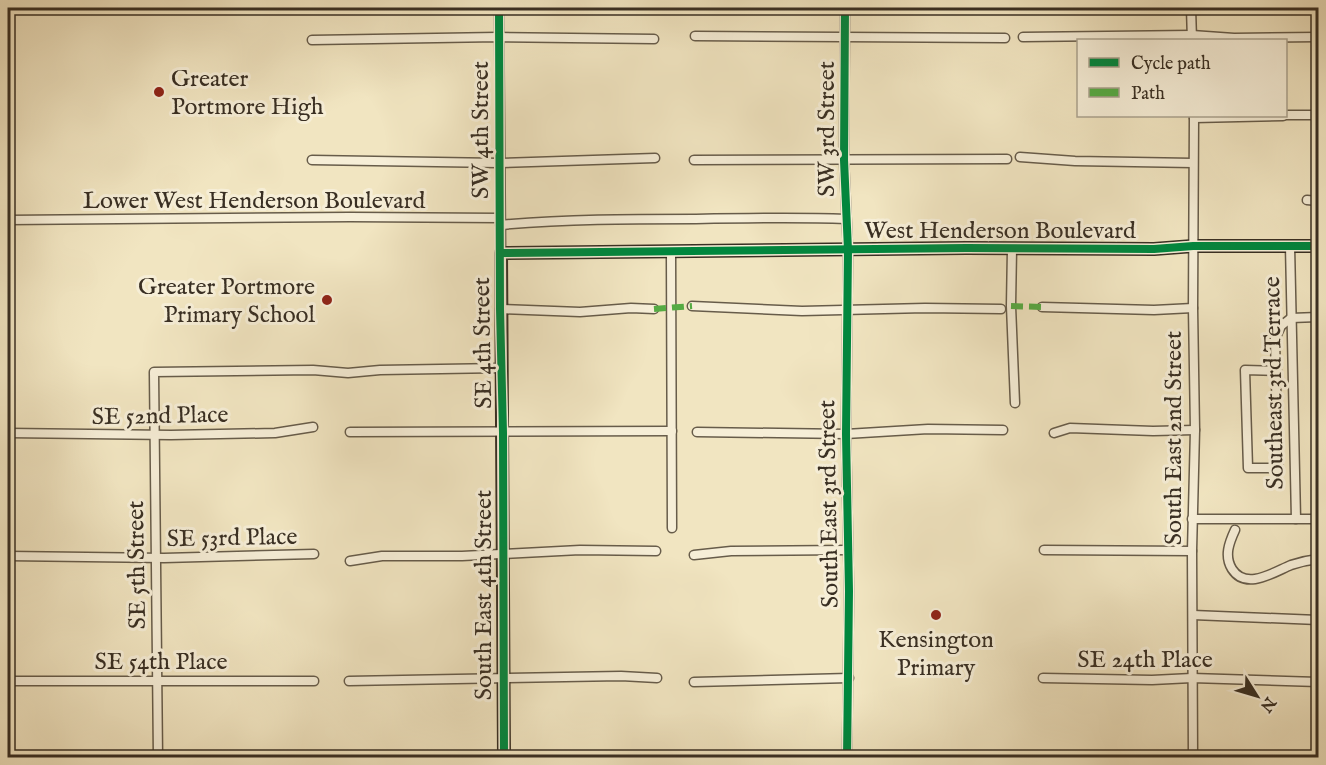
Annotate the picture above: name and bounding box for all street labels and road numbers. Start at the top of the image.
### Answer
street label: SW 4th Street [466,61,497,199]
street label: SW 3rd Street [812,61,843,197]
street label: Lower West Henderson Boulevard [83,186,425,217]
street label: West Henderson Boulevard [864,216,1136,247]
street label: Southeast 3rd Terrace [1257,276,1292,490]
street label: SE 4th Street [467,277,500,409]
street label: South East 2nd Street [1159,331,1190,545]
street label: SE 52nd Place [91,400,229,433]
street label: South East 3rd Street [812,400,847,608]
street label: South East 4th Street [469,490,500,700]
street label: SE 5th Street [121,500,154,630]
street label: SE 53rd Place [166,522,298,555]
street label: SE 24th Place [1077,645,1213,676]
street label: SE 54th Place [95,647,227,678]

